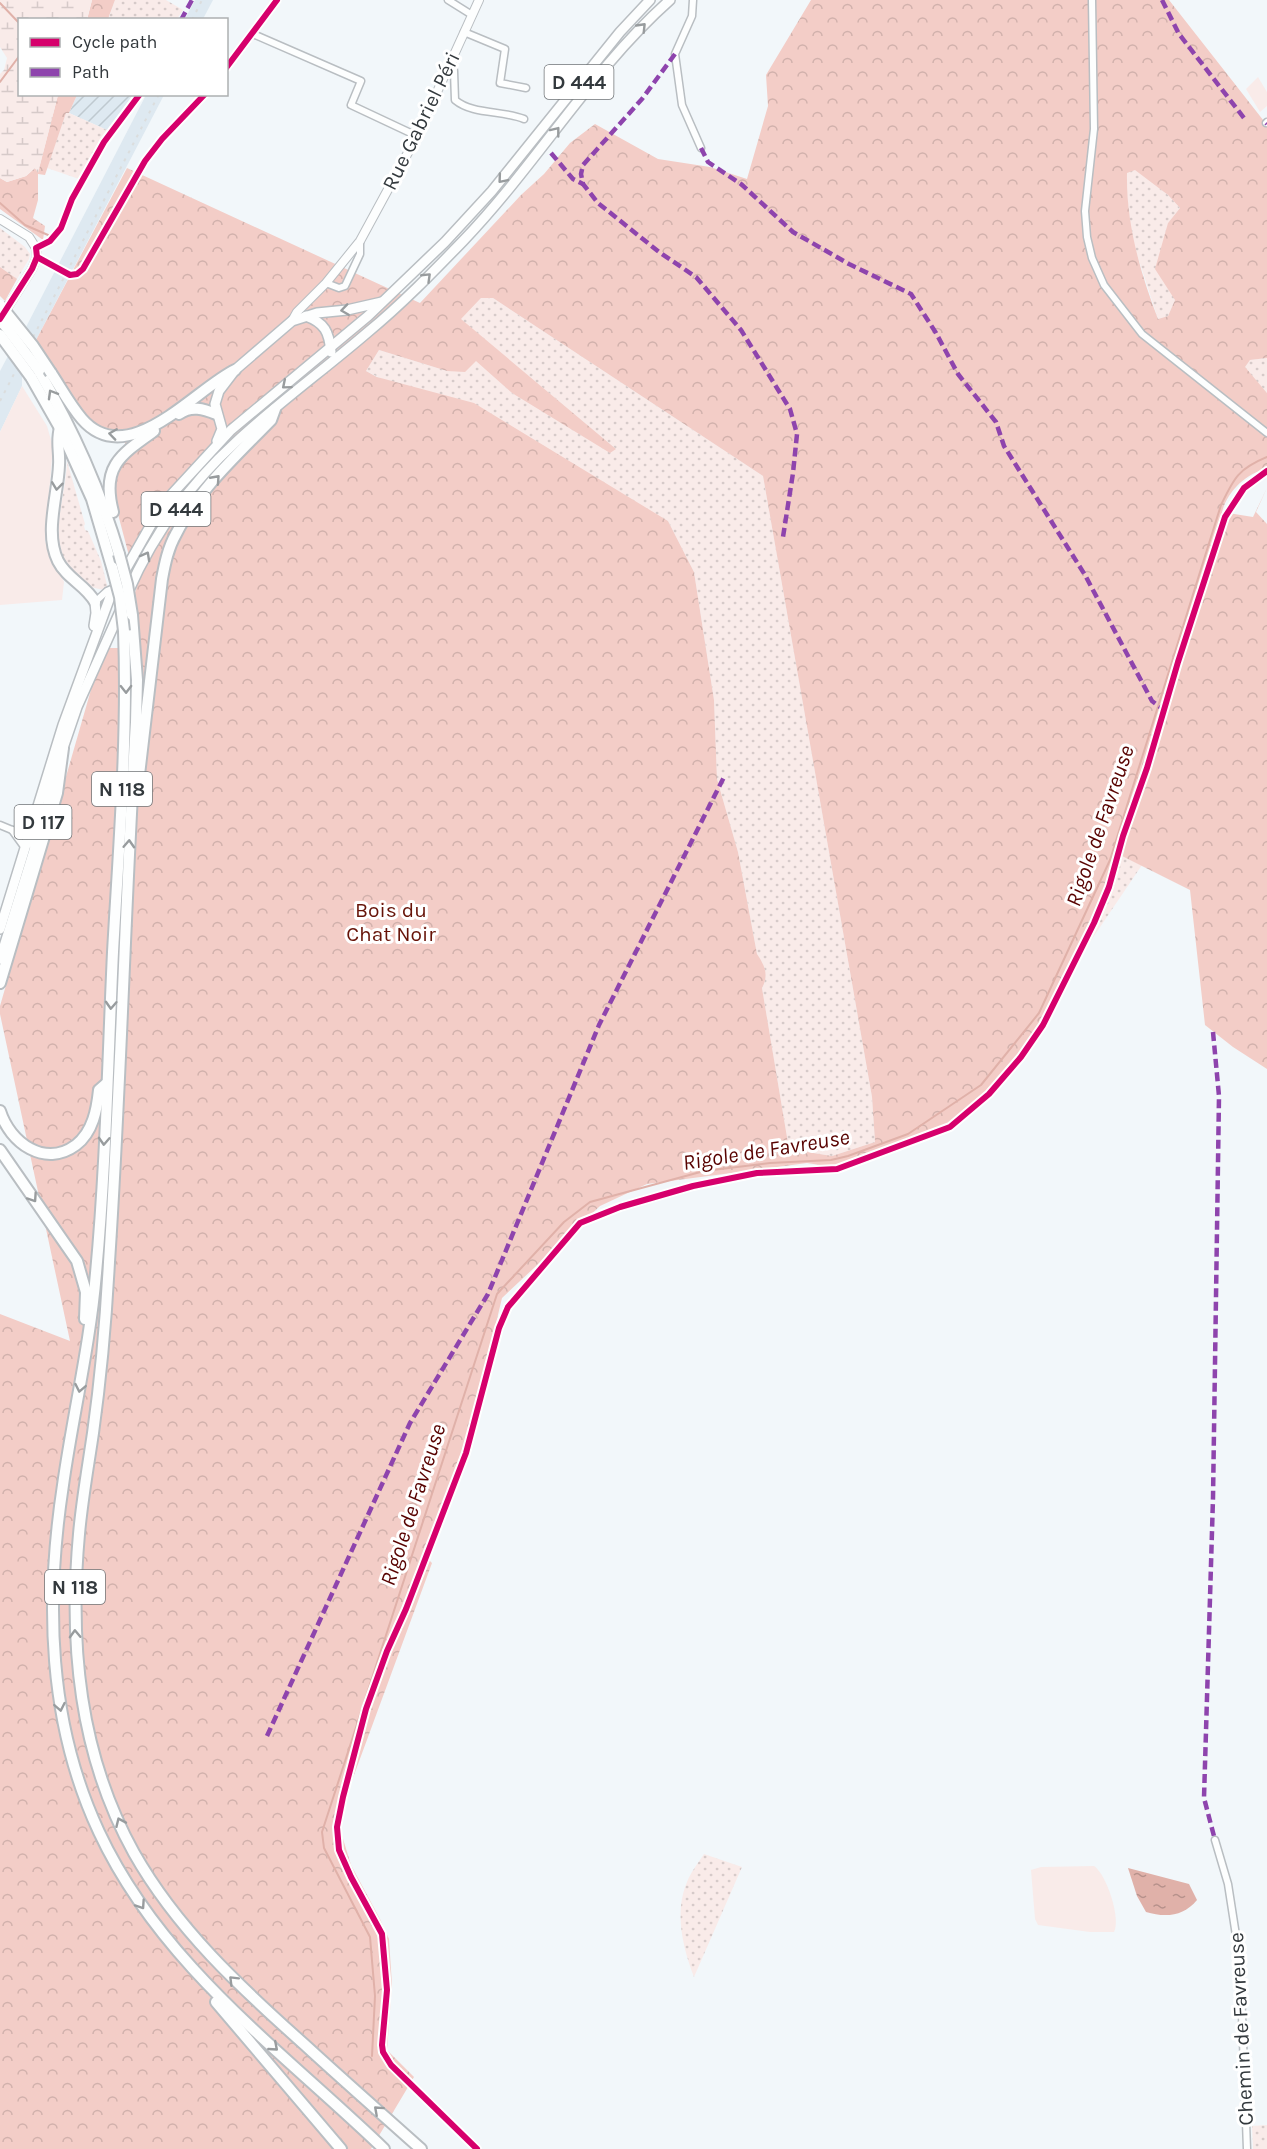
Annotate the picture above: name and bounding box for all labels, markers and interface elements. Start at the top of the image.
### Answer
legend [18,18,228,96]
one-way arrow [634,24,645,35]
text: Cycle path [72,31,157,53]
street label: Rue Gabriel Péri [377,48,465,194]
text: Path [72,61,110,83]
road number: D 444 [544,65,614,99]
one-way arrow [548,127,559,138]
one-way arrow [498,172,509,183]
one-way arrow [420,273,430,284]
one-way arrow [340,303,350,316]
one-way arrow [282,378,293,389]
one-way arrow [48,390,59,400]
one-way arrow [108,428,117,441]
one-way arrow [209,475,220,485]
one-way arrow [51,481,64,491]
road number: D 444 [142,492,210,526]
one-way arrow [139,552,150,562]
one-way arrow [120,685,132,694]
water label: Rigole de Favreuse [1060,742,1140,910]
road number: N 118 [92,772,152,806]
road number: D 117 [15,805,72,839]
one-way arrow [122,839,135,848]
park label: Bois du Chat Noir [346,898,436,946]
one-way arrow [104,1000,117,1009]
water label: Rigole de Favreuse [681,1124,851,1176]
one-way arrow [98,1137,111,1146]
one-way arrow [26,1192,37,1203]
one-way arrow [75,1384,87,1393]
water label: Rigole de Favreuse [375,1421,451,1589]
road number: N 118 [45,1570,105,1604]
one-way arrow [69,1629,81,1638]
one-way arrow [53,1701,66,1711]
one-way arrow [115,1818,127,1829]
one-way arrow [134,1898,145,1909]
street label: Chemin de Favreuse [1224,1932,1258,2126]
one-way arrow [229,1976,240,1987]
one-way arrow [267,2040,277,2051]
one-way arrow [374,2106,385,2117]

